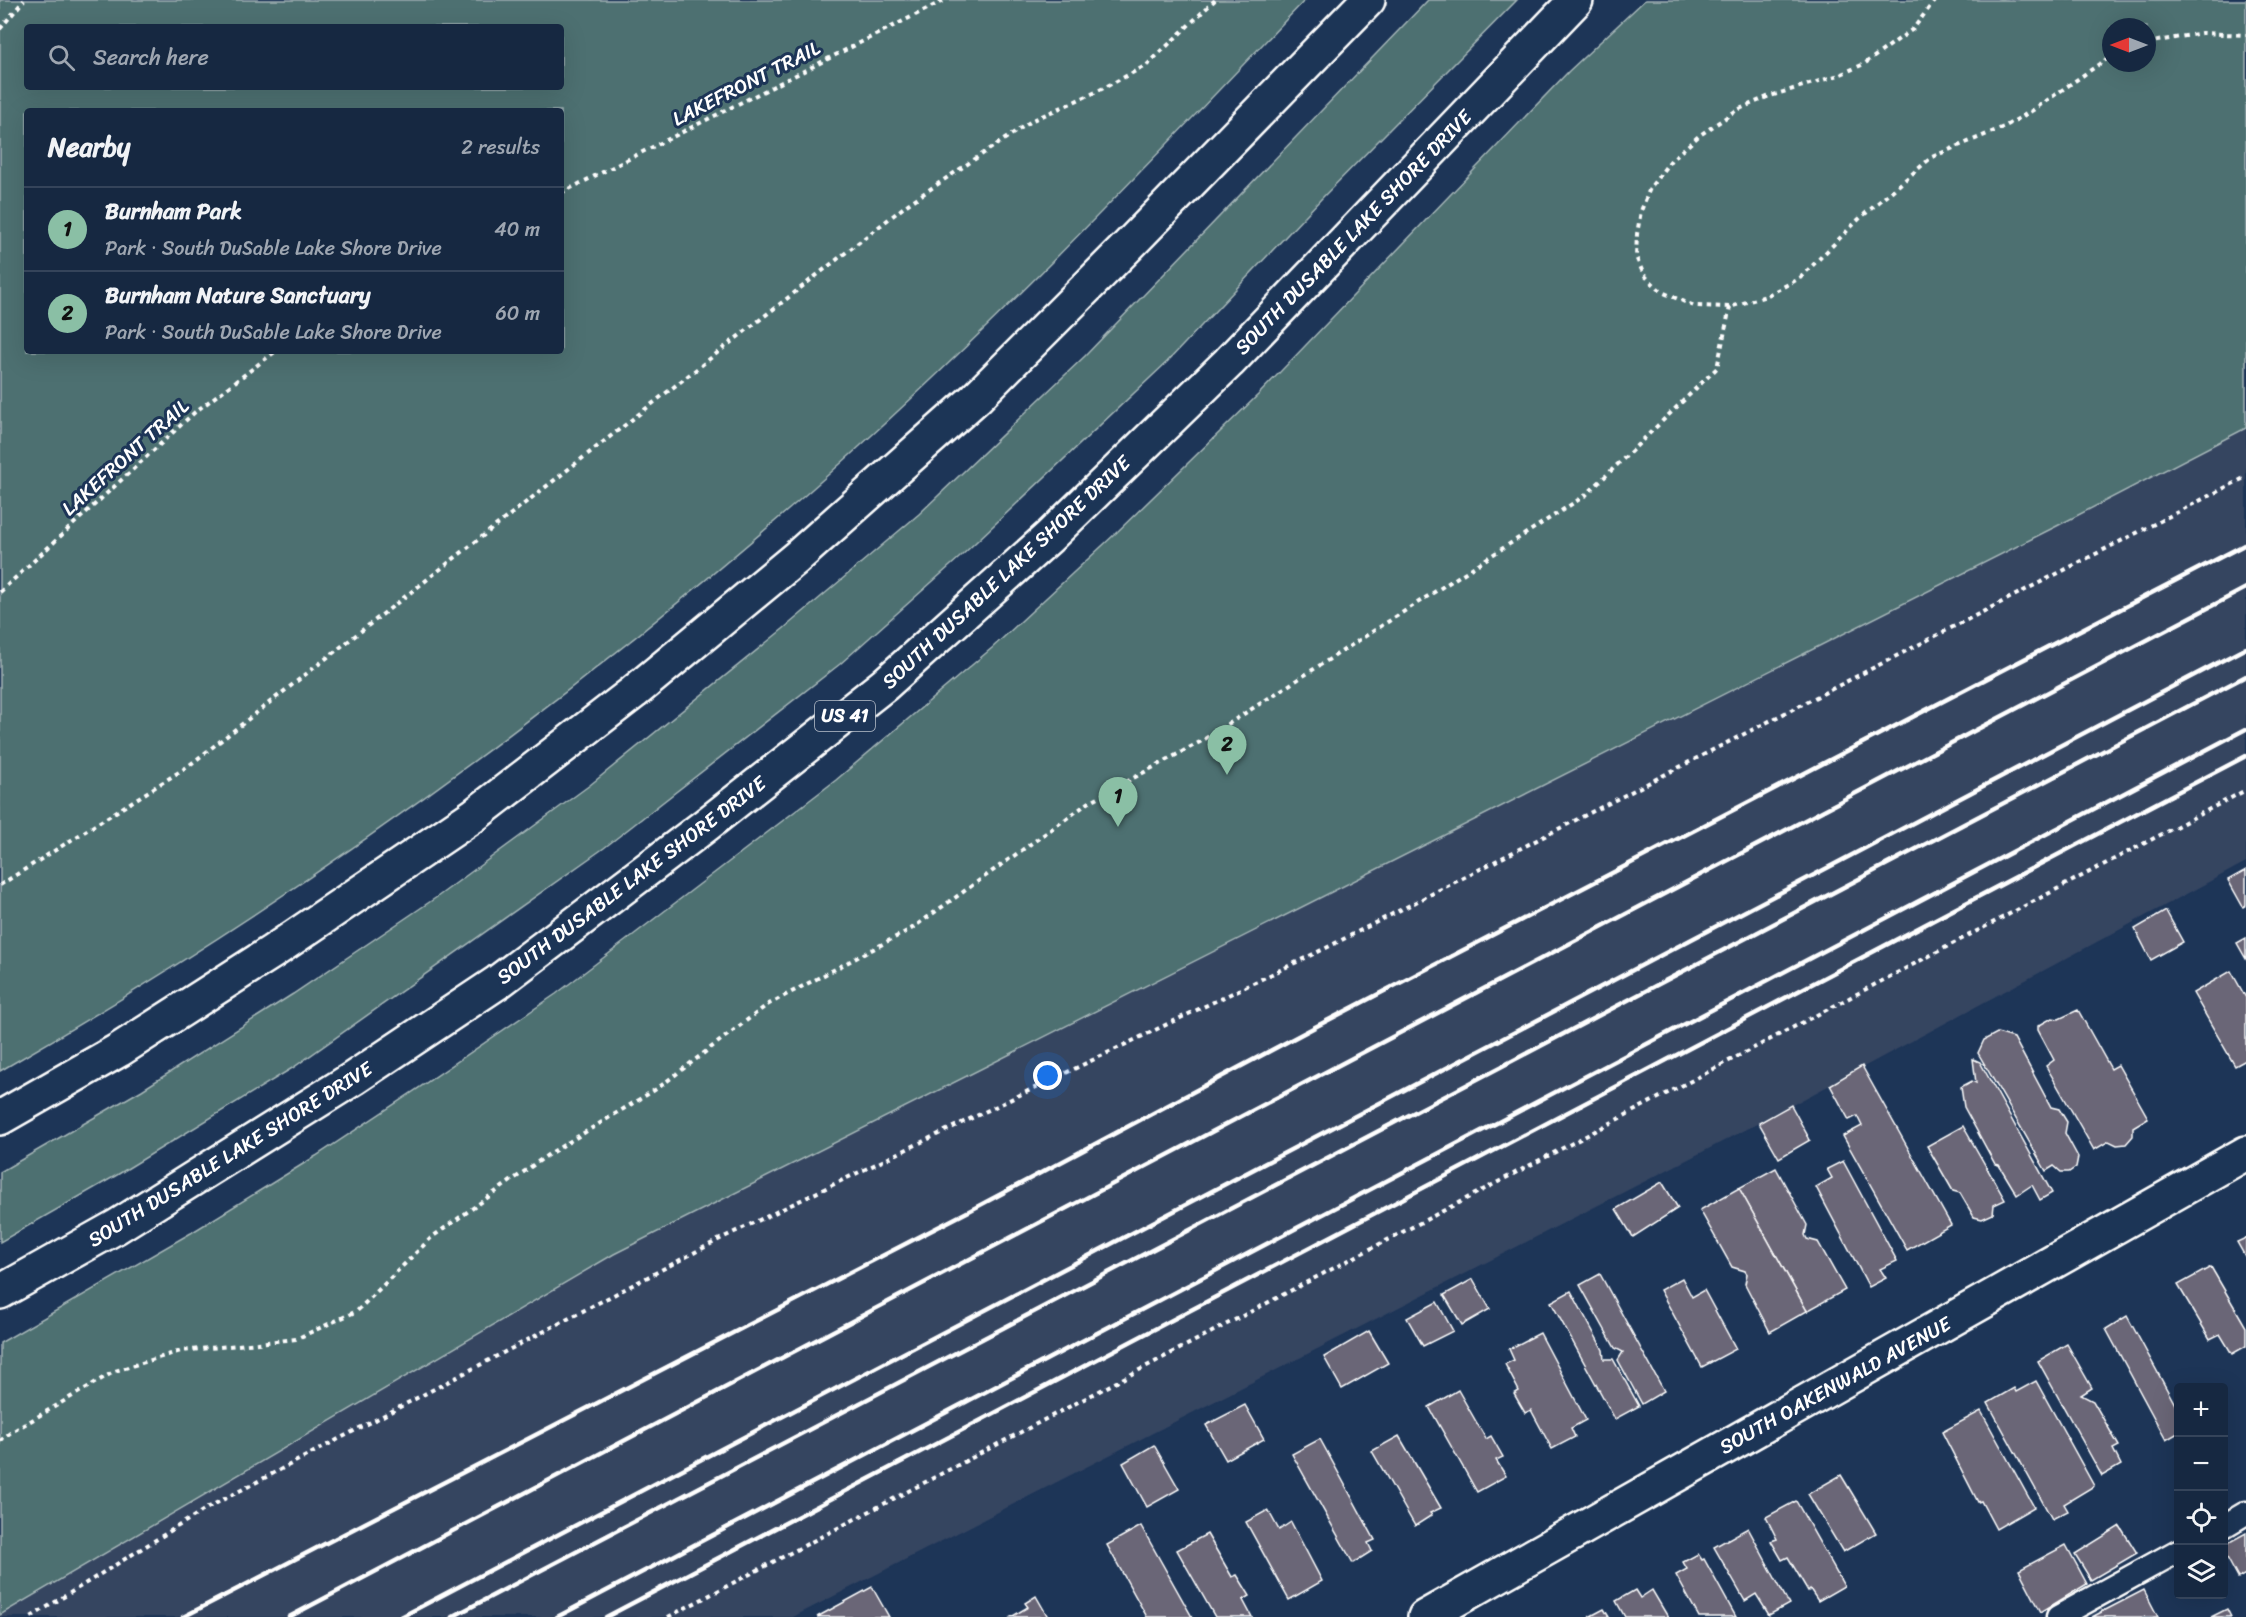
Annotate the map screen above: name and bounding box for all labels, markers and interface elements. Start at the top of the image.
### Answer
north arrow [2102,18,2156,72]
search box [24,24,564,90]
street label: LAKEFRONT TRAIL [666,31,827,136]
text: Search here [93,38,209,77]
icon: search [45,41,78,74]
street label: SOUTH DUSABLE LAKE SHORE DRIVE [1226,100,1482,363]
text: Nearby [48,124,130,170]
text: 2 results [461,130,540,165]
text: Burnham Park [105,192,242,231]
text: 1 [63,212,72,247]
text: 40 m [494,212,540,247]
text: Park · South DuSable Lake Shore Drive [105,231,442,266]
text: Burnham Nature Sanctuary [105,276,370,315]
text: 2 [62,296,73,331]
text: 60 m [495,296,540,331]
text: Park · South DuSable Lake Shore Drive [105,315,442,350]
street label: LAKEFRONT TRAIL [53,389,198,525]
street label: SOUTH DUSABLE LAKE SHORE DRIVE [873,445,1141,698]
road number: US 41 [815,701,875,731]
pin: 2 [1208,726,1246,775]
street label: SOUTH DUSABLE LAKE SHORE DRIVE [489,766,775,994]
pin: 1 [1098,778,1138,827]
street label: SOUTH DUSABLE LAKE SHORE DRIVE [81,1051,381,1257]
your location [1033,1061,1062,1090]
street label: SOUTH OAKENWALD AVENUE [1713,1306,1960,1464]
map controls [2174,1383,2228,1599]
button: + [2174,1383,2228,1437]
button: − [2174,1437,2228,1491]
button: locate [2174,1491,2228,1545]
button: layers [2174,1545,2228,1599]

